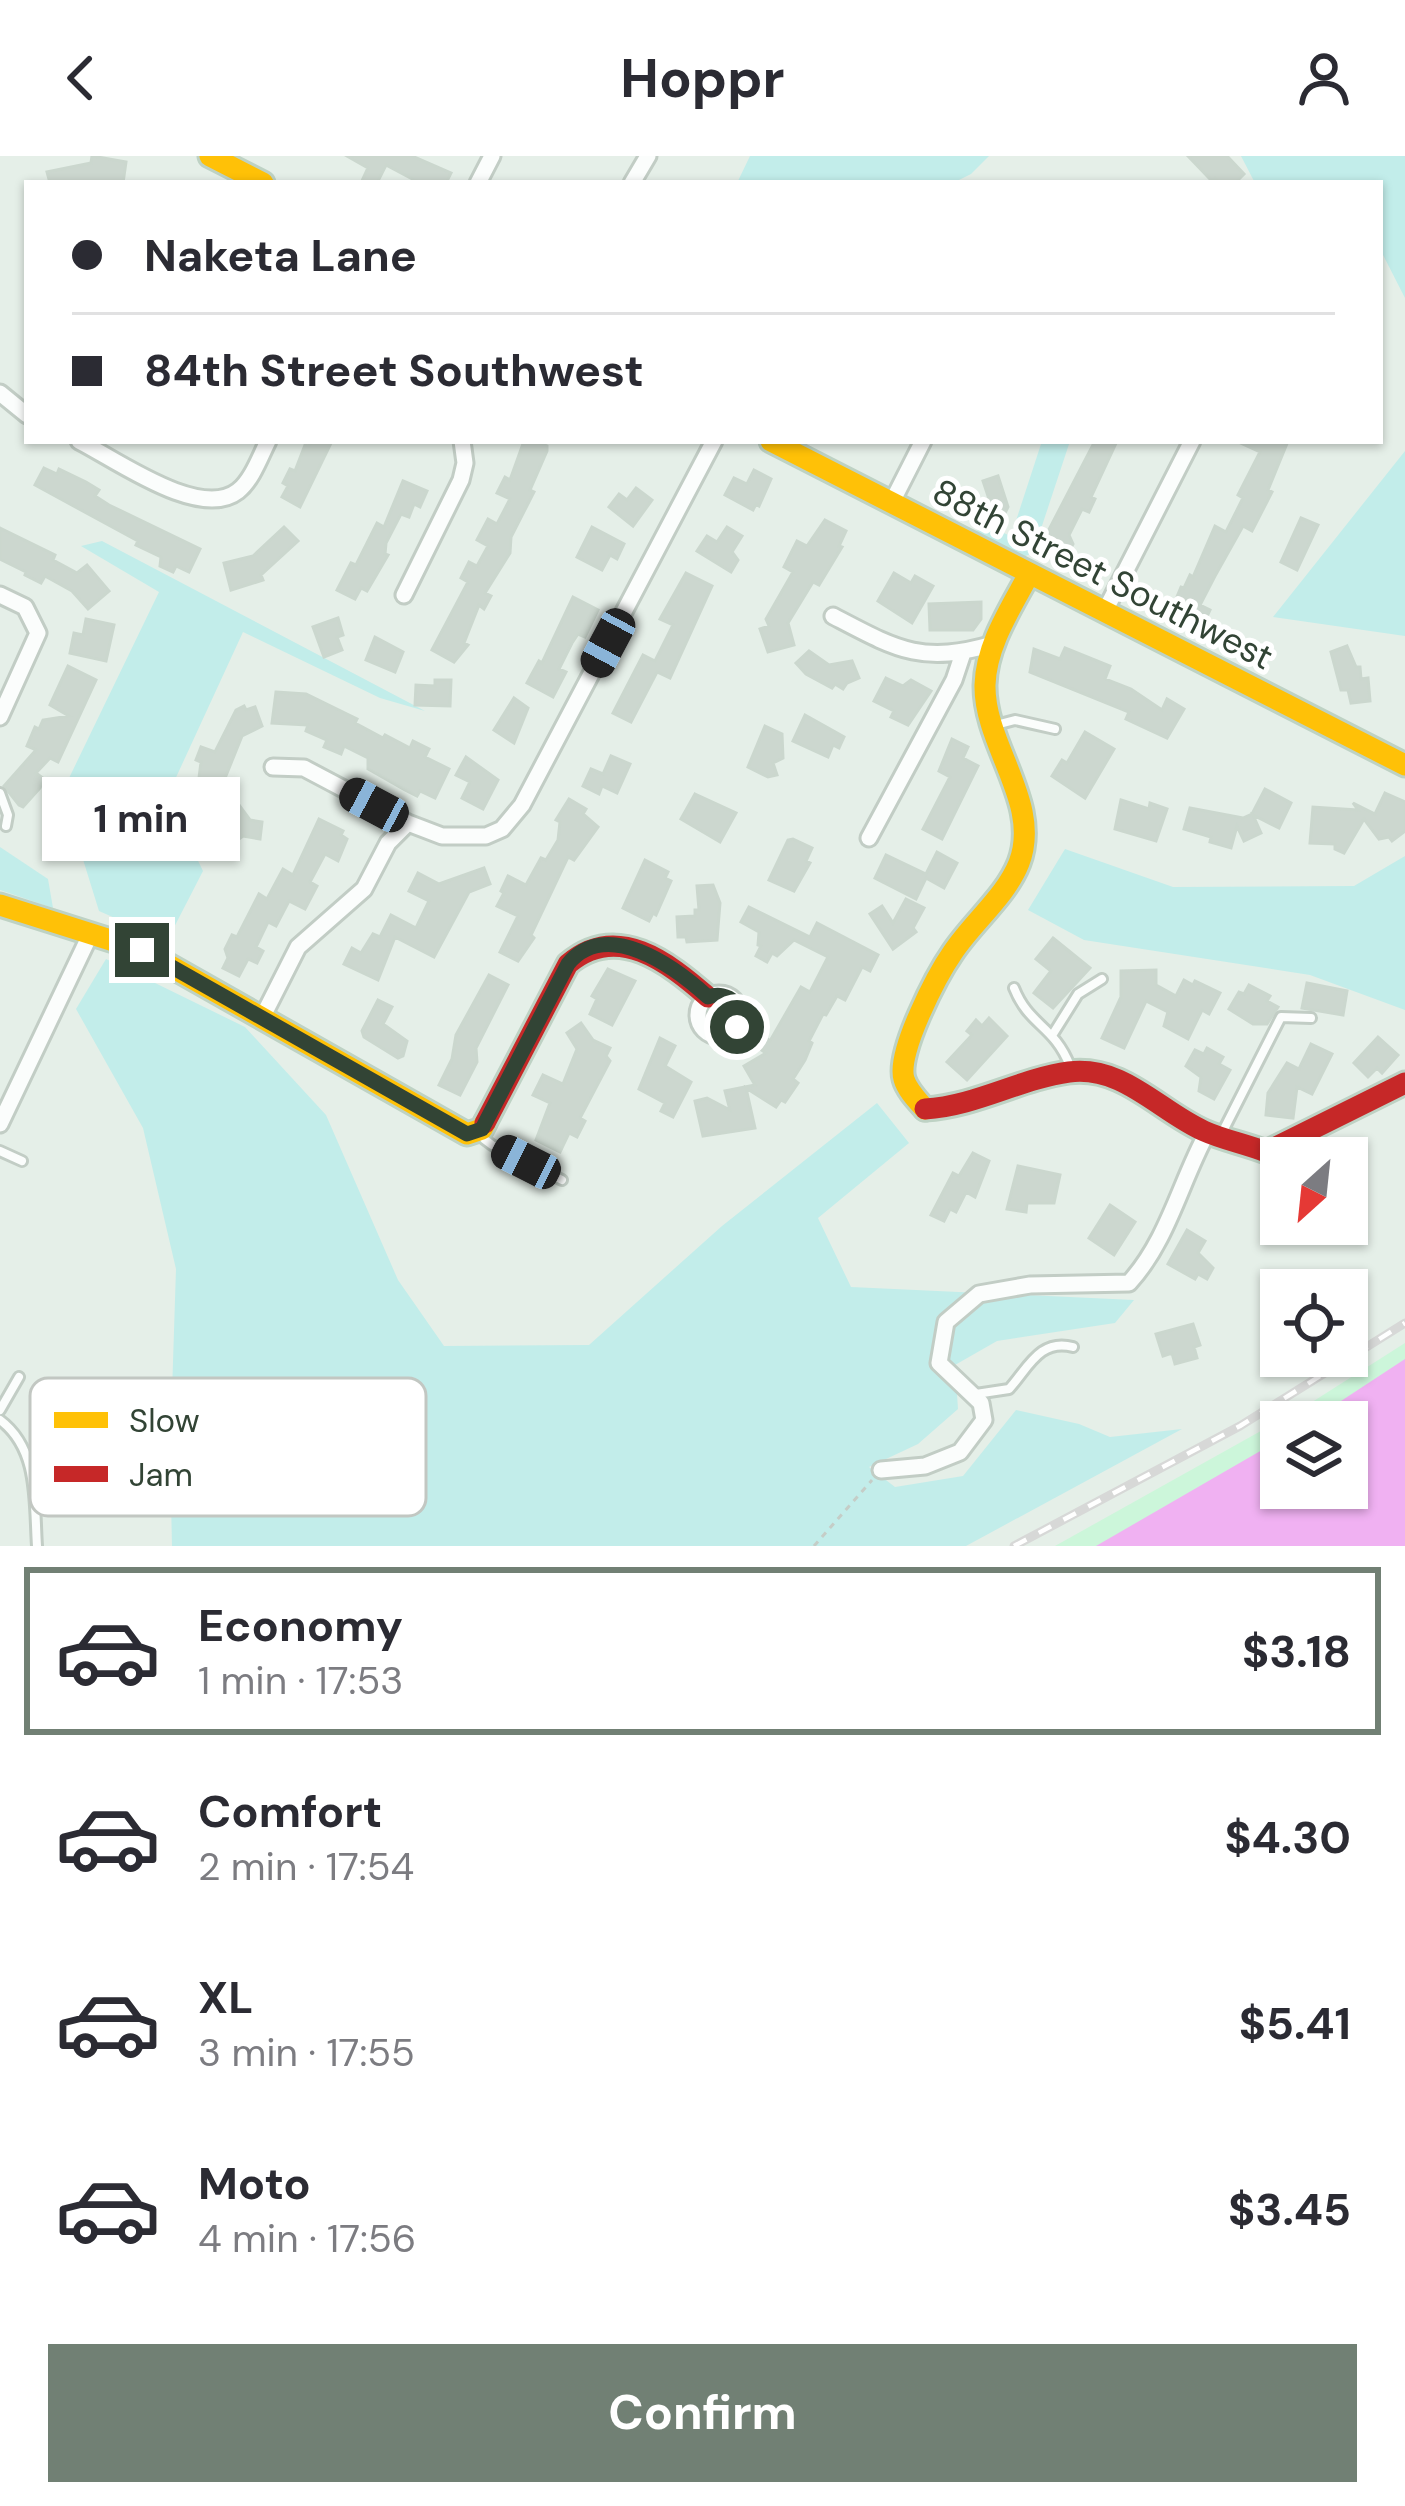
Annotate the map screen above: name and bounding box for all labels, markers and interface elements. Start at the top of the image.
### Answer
text: Hoppr [620,43,785,114]
icon: back [48,45,114,111]
icon: person [1291,45,1357,111]
text: Naketa Lane [144,226,417,285]
text: 84th Street Southwest [144,341,644,400]
street label: 88th Street Southwest [925,468,1281,680]
car [575,603,641,683]
car [334,772,414,838]
callout: 1 min [43,776,241,860]
text: 1 min [94,793,188,844]
route end [115,923,169,977]
route start [710,1000,764,1054]
car [486,1130,566,1194]
north arrow [1260,1137,1368,1245]
map controls [1260,1137,1368,1509]
button: locate [1260,1269,1368,1377]
legend [30,1378,426,1516]
text: Slow [129,1399,200,1442]
button: layers [1260,1401,1368,1509]
text: Jam [129,1453,193,1496]
text: Economy [198,1596,403,1655]
icon: car [54,1597,162,1705]
text: $3.18 [1242,1622,1351,1681]
text: 1 min · 17:53 [198,1655,403,1706]
text: Comfort [198,1782,382,1841]
icon: car [54,1783,162,1891]
text: $4.30 [1224,1808,1351,1867]
text: 2 min · 17:54 [198,1841,414,1892]
text: XL [198,1968,253,2027]
icon: car [54,1969,162,2077]
text: $5.41 [1239,1994,1351,2053]
text: 3 min · 17:55 [198,2027,415,2078]
text: Moto [198,2154,311,2213]
icon: car [54,2155,162,2263]
text: $3.45 [1228,2180,1351,2239]
text: 4 min · 17:56 [198,2213,416,2264]
button: Confirm [48,2344,1357,2482]

